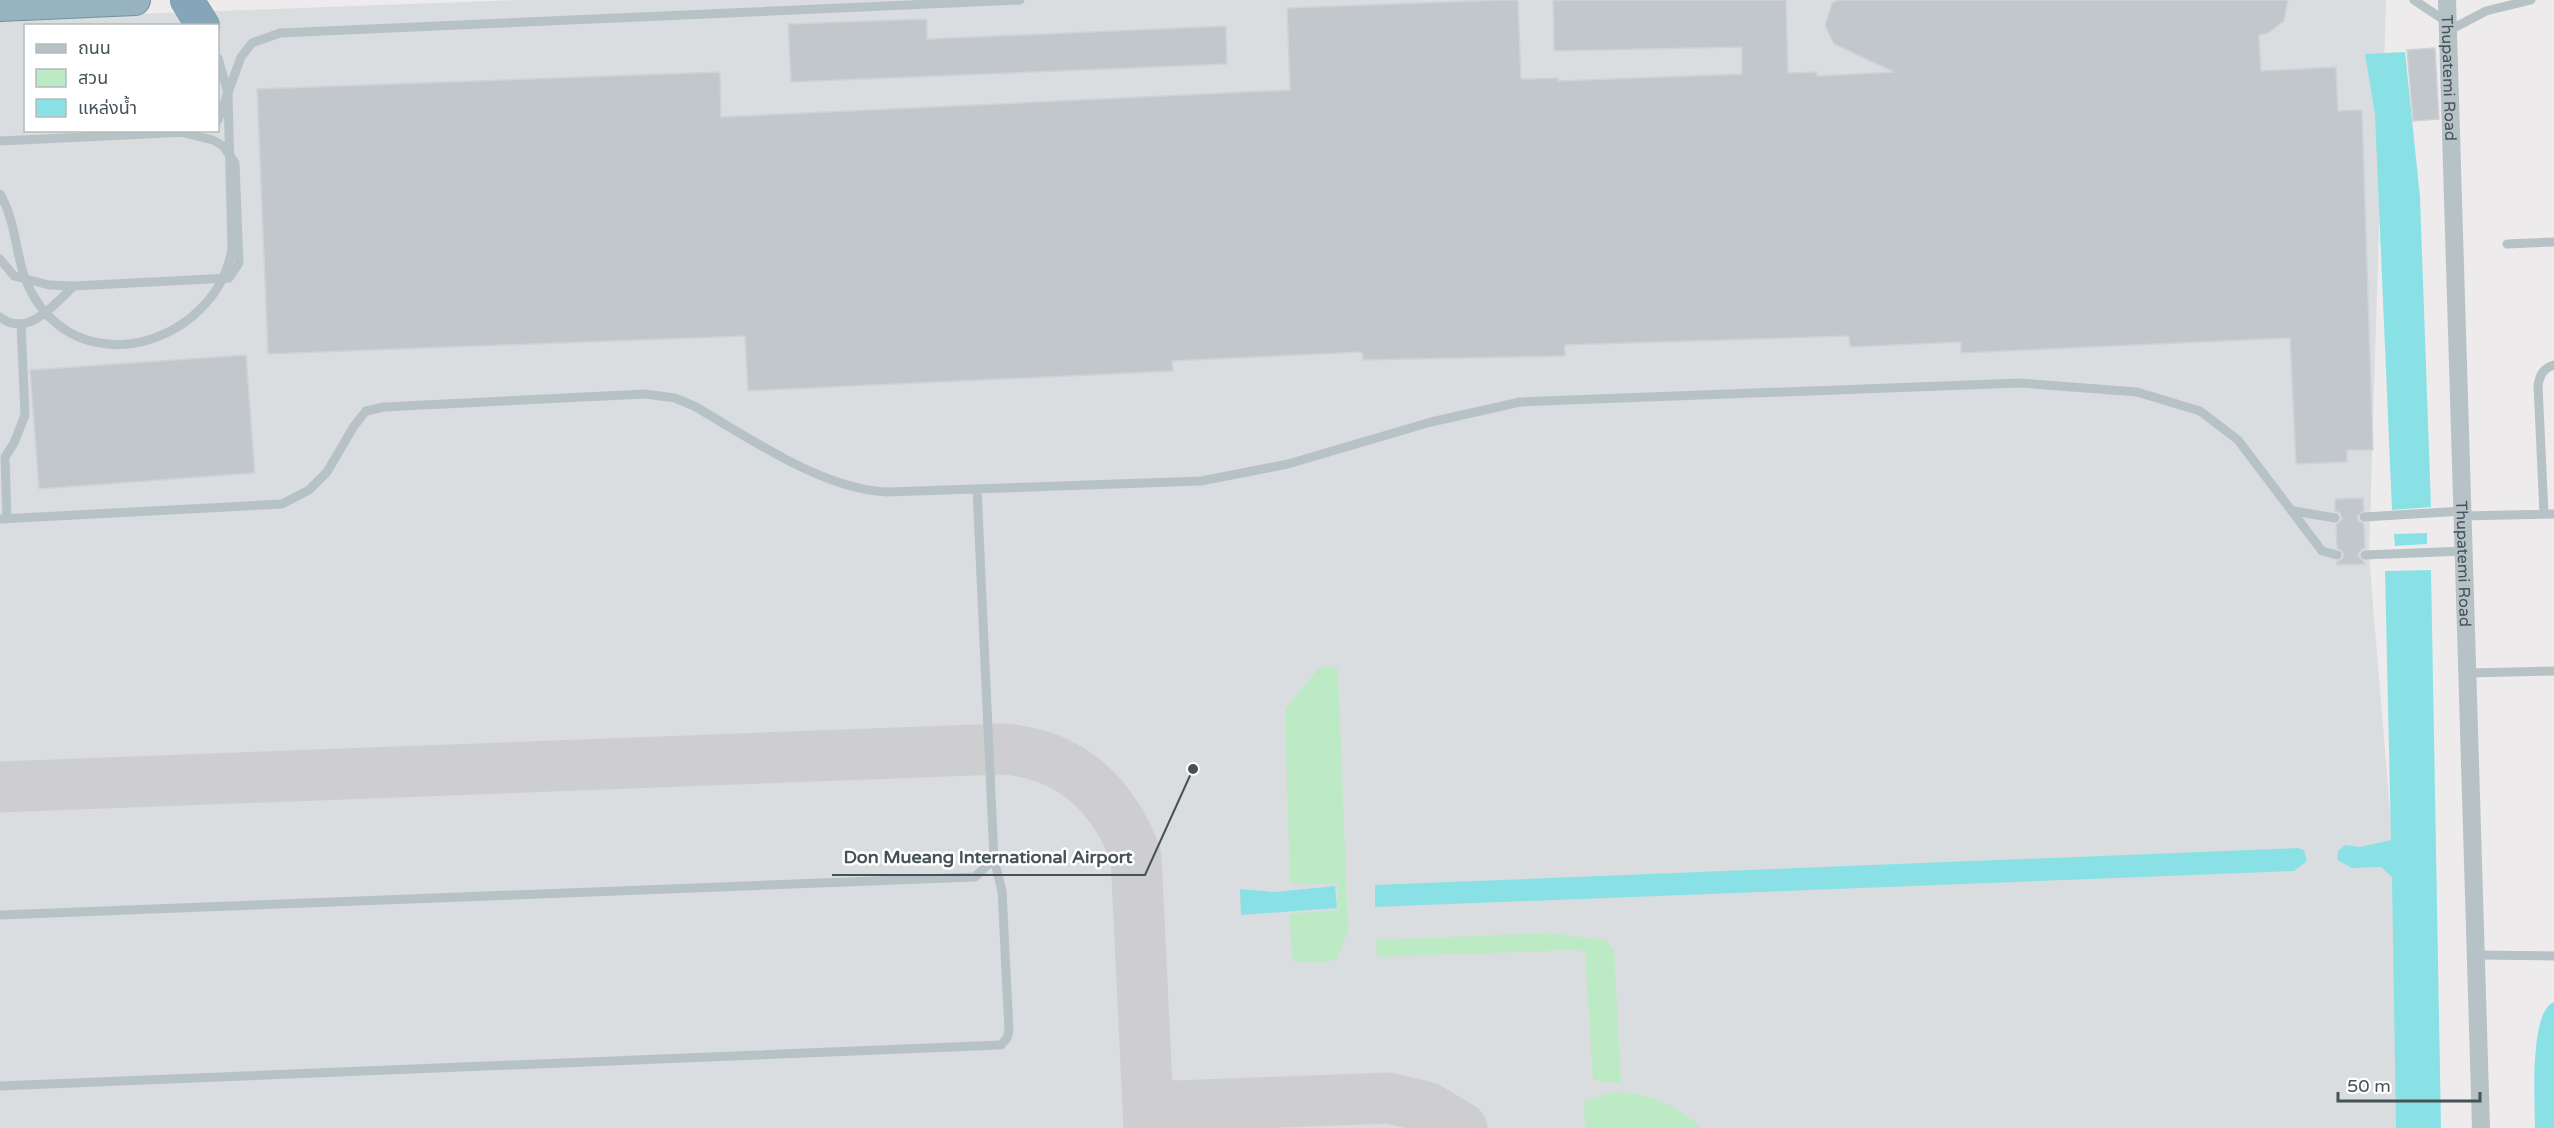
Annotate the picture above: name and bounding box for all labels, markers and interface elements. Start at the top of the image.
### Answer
street label: Thupatemi Road [2436,15,2460,141]
legend [24,24,219,132]
text: ถนน [78,37,111,59]
text: สวน [78,67,108,89]
text: แหล่งน้ำ [78,95,137,119]
street label: Thupatemi Road [2451,500,2475,627]
callout: Don Mueang International Airport [832,839,1145,875]
text: Don Mueang International Airport [844,846,1133,868]
scale bar [2338,1065,2480,1103]
text: 50 m [2347,1075,2391,1097]

